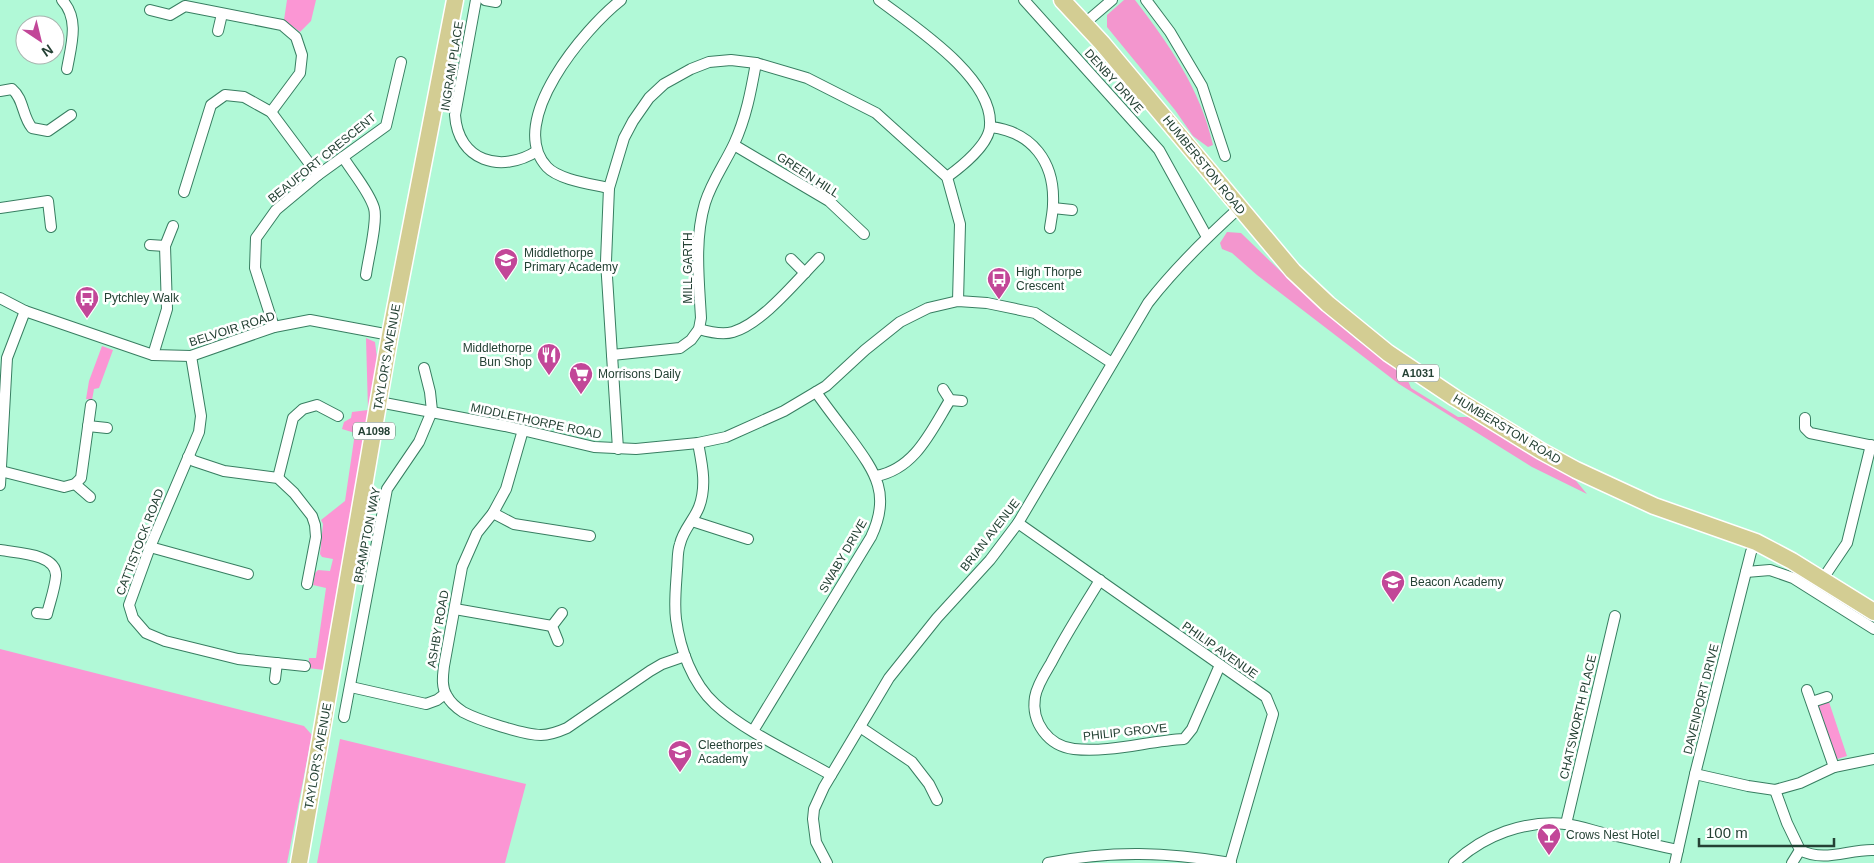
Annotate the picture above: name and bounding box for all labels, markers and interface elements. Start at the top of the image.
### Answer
north arrow [15,15,65,65]
street label: INGRAM PLACE [438,20,466,112]
text: N [39,41,56,60]
street label: DENBY DRIVE [1082,46,1146,116]
street label: BEAUFORT CRESCENT [265,110,379,206]
street label: HUMBERSTON ROAD [1160,113,1248,218]
street label: GREEN HILL [774,150,842,200]
street label: MILL GARTH [681,232,695,304]
place label: Middlethorpe Primary Academy [524,246,618,274]
school or university icon: Middlethorpe Primary Academy [493,247,519,281]
place label: High Thorpe Crescent [1016,265,1082,293]
bus stop icon: High Thorpe Crescent [986,266,1012,300]
bus stop icon: Pytchley Walk [74,285,100,319]
place label: Pytchley Walk [104,291,180,305]
street label: TAYLOR'S AVENUE [371,303,403,411]
street label: BELVOIR ROAD [187,308,277,349]
place label: Middlethorpe Bun Shop [463,341,532,369]
restaurant icon: Middlethorpe Bun Shop [536,342,562,376]
supermarket icon: Morrisons Daily [568,361,594,395]
road number: A1031 [1397,364,1439,382]
place label: Morrisons Daily [598,367,681,381]
street label: HUMBERSTON ROAD [1451,391,1564,467]
street label: MIDDLETHORPE ROAD [469,400,603,442]
road number: A1098 [353,422,395,440]
street label: CATTISTOCK ROAD [113,486,167,597]
street label: BRAMPTON WAY [351,486,383,584]
street label: BRIAN AVENUE [957,496,1023,574]
street label: SWABY DRIVE [816,517,870,595]
school or university icon: Beacon Academy [1380,569,1406,603]
place label: Beacon Academy [1410,575,1503,589]
street label: ASHBY ROAD [424,589,452,669]
street label: PHILIP AVENUE [1180,619,1260,681]
street label: DAVENPORT DRIVE [1680,642,1722,756]
street label: CHATSWORTH PLACE [1557,653,1599,781]
street label: TAYLOR'S AVENUE [302,702,334,810]
street label: PHILIP GROVE [1082,721,1168,743]
place label: Cleethorpes Academy [698,738,763,766]
school or university icon: Cleethorpes Academy [667,739,693,773]
scale bar [1699,816,1834,848]
bar icon: Crows Nest Hotel [1536,822,1562,856]
text: 100 m [1706,824,1748,841]
place label: Crows Nest Hotel [1566,828,1659,842]

